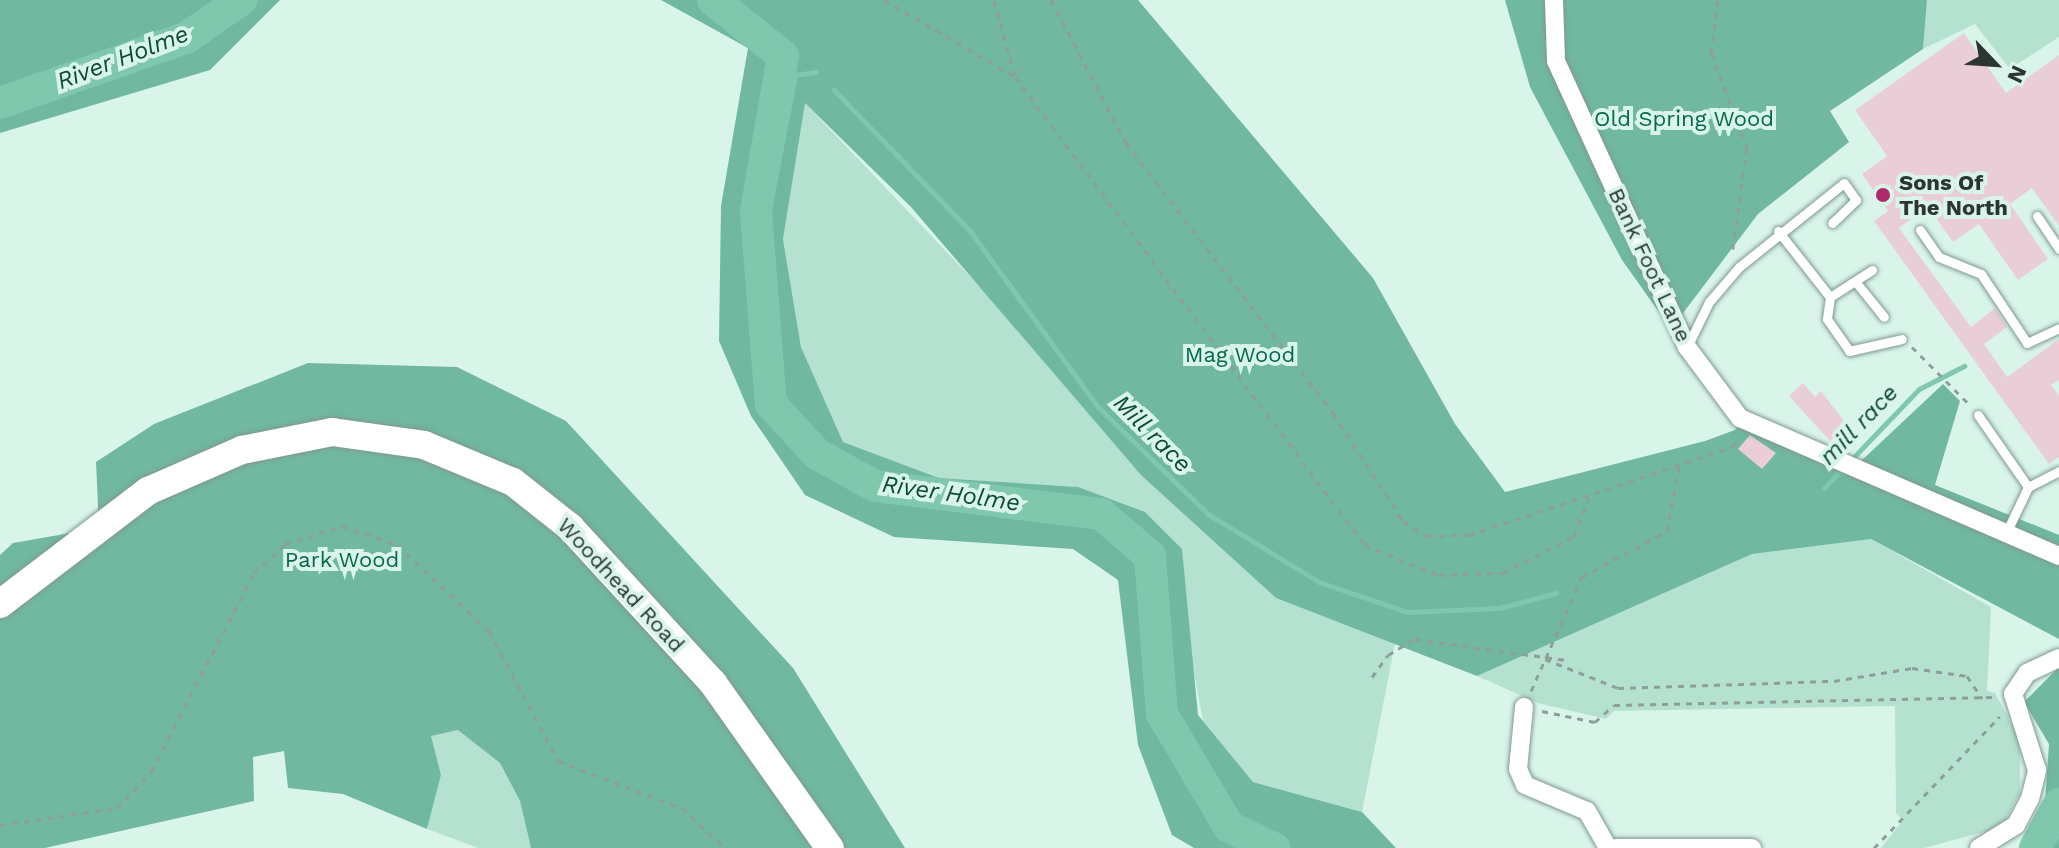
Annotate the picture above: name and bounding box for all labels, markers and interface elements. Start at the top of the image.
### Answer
water label: River Holme [53,20,193,96]
north arrow [1955,24,2035,104]
text: N [2002,62,2032,87]
park label: Old Spring Wood [1594,106,1774,132]
place label: Sons Of The North [1899,169,2008,220]
street label: Bank Foot Lane [1603,184,1697,346]
marker: Sons Of The North [1874,186,1892,204]
park label: Mag Wood [1185,342,1295,368]
water label: mill race [1813,379,1905,471]
water label: Mill race [1107,389,1197,479]
water label: River Holme [880,470,1022,518]
street label: Woodhead Road [552,512,690,658]
park label: Park Wood [284,547,400,573]

